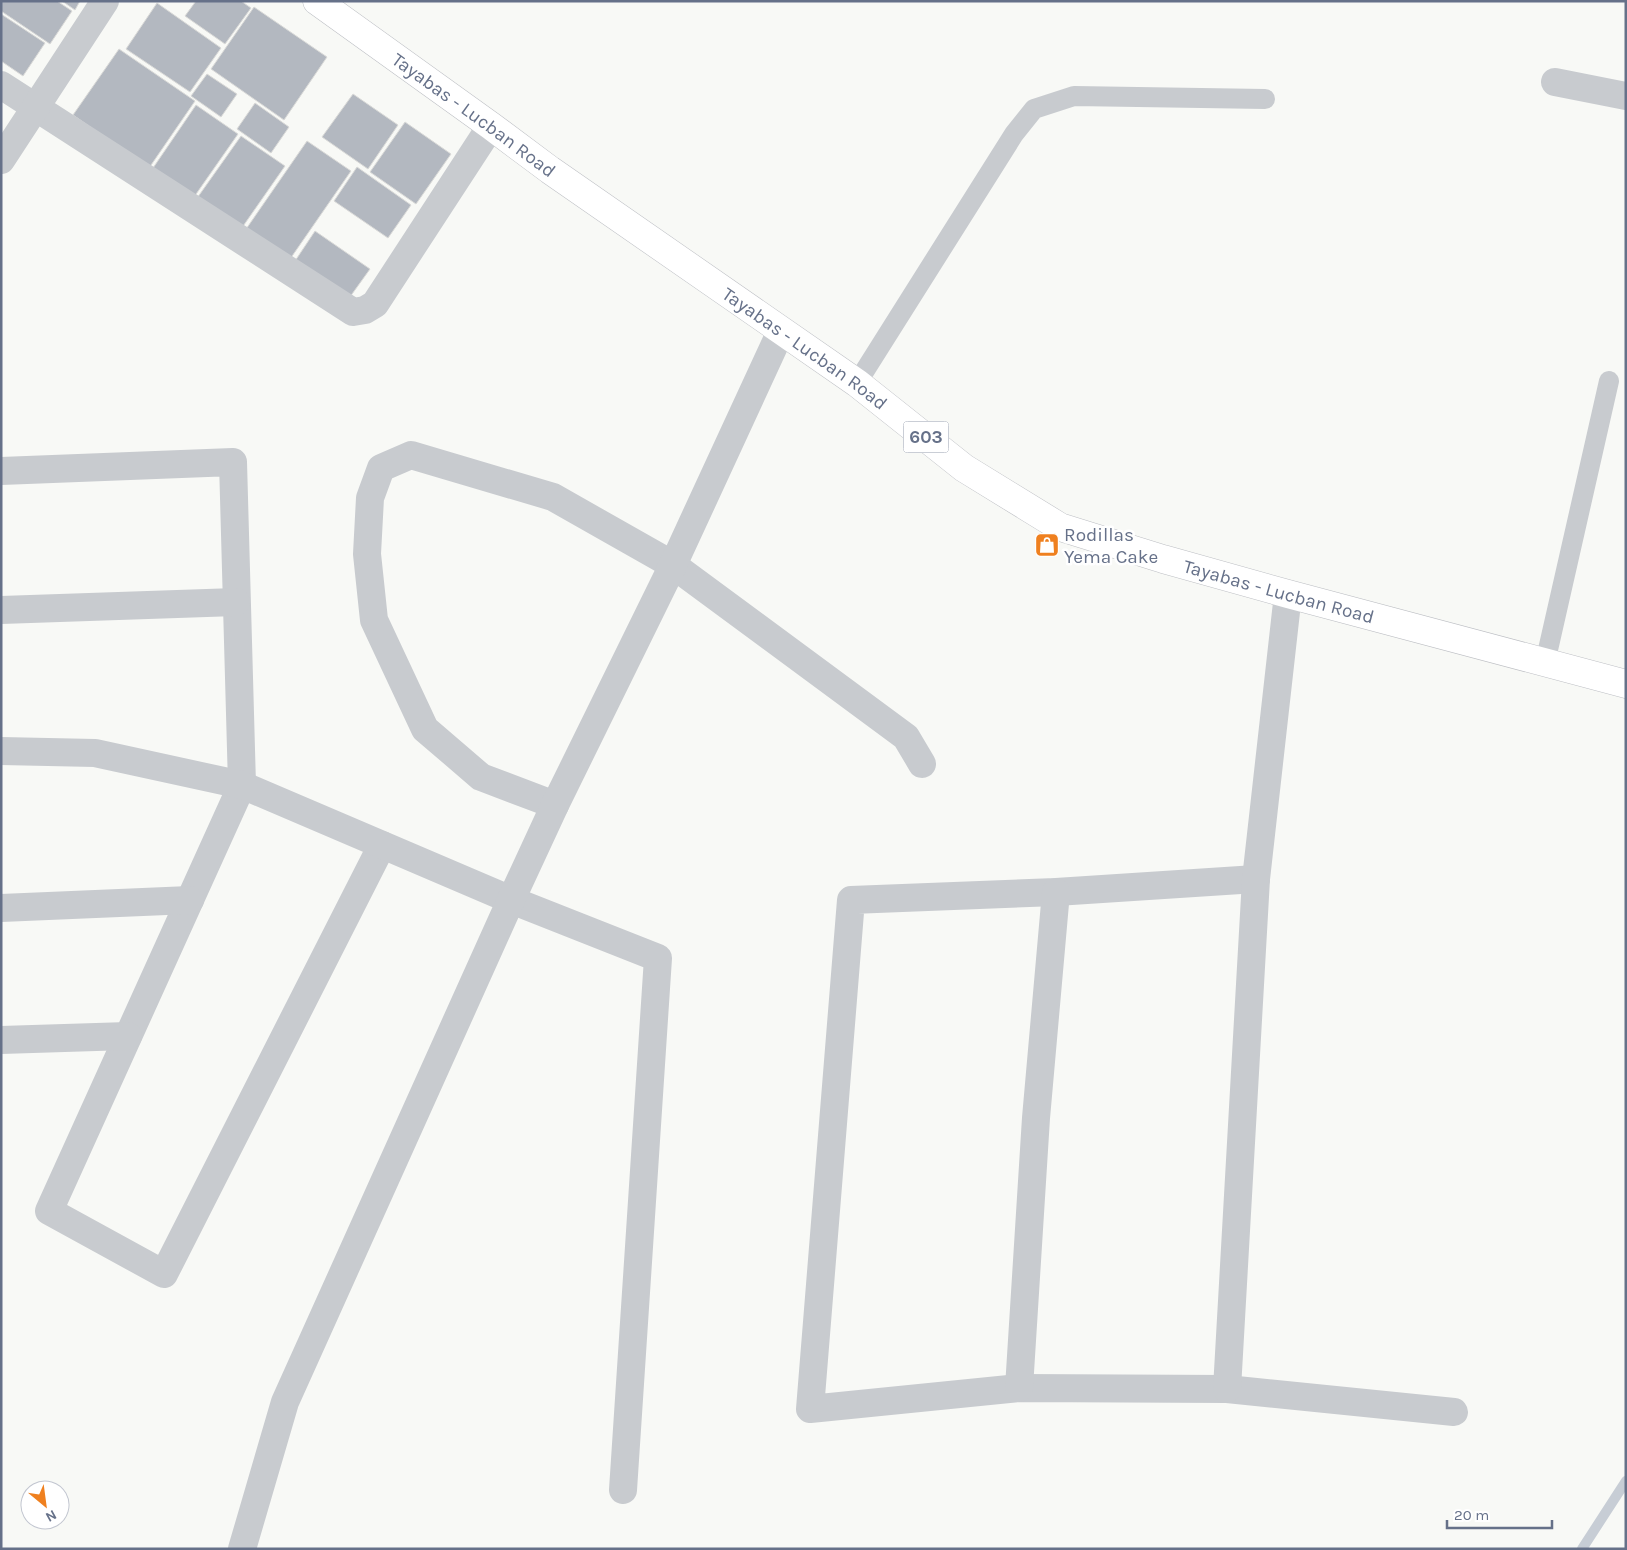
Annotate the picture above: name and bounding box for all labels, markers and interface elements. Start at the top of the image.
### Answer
street label: Tayabas - Lucban Road [388,49,560,182]
street label: Tayabas - Lucban Road [718,283,891,415]
road number: 603 [904,422,948,452]
place label: Rodillas Yema Cake [1064,524,1158,568]
shop icon: Rodillas Yema Cake [1034,532,1060,558]
street label: Tayabas - Lucban Road [1181,555,1376,628]
north arrow [20,1480,70,1530]
scale bar [1447,1498,1552,1530]
text: N [43,1506,60,1526]
text: 20 m [1454,1506,1489,1524]

